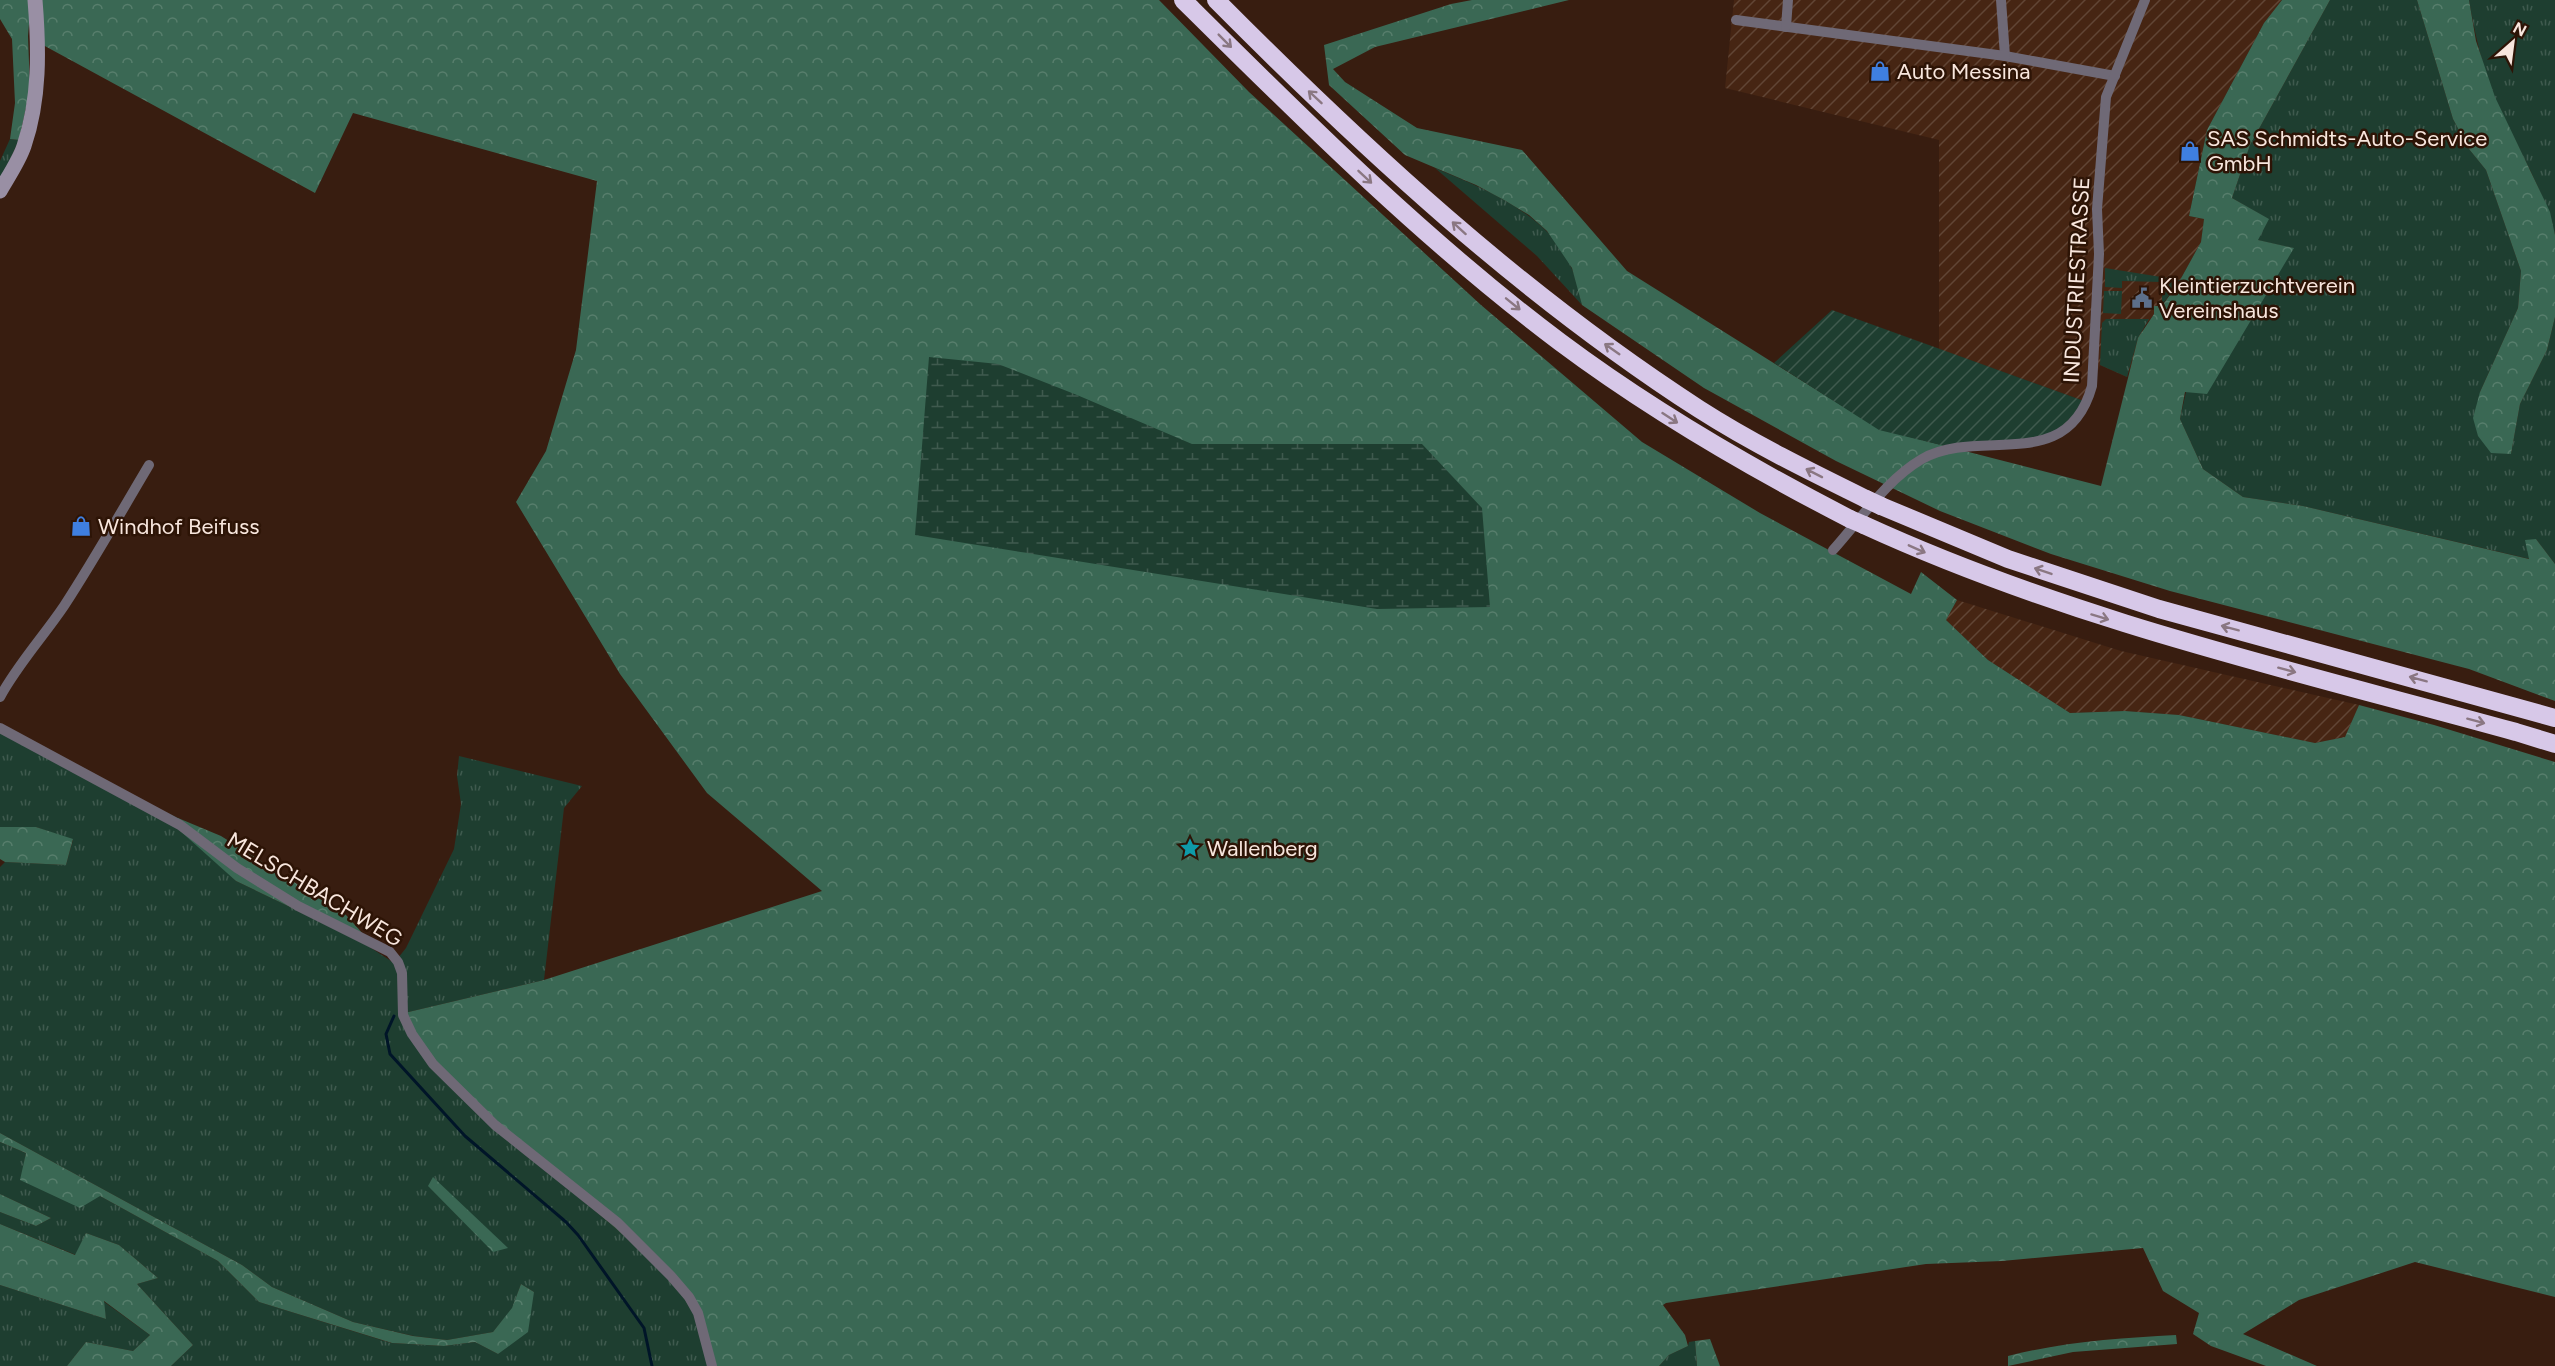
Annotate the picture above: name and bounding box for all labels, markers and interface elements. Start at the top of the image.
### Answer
north arrow [2483,12,2543,72]
text: N [2510,18,2530,40]
one-way arrow [1217,34,1232,49]
place label: Auto Messina [1897,58,2030,85]
shop icon: Auto Messina [1868,59,1892,83]
one-way arrow [1308,90,1323,104]
place label: SAS Schmidts-Auto-Service GmbH [2207,125,2487,177]
shop icon: SAS Schmidts-Auto-Service GmbH [2178,139,2202,163]
one-way arrow [1357,170,1372,184]
street label: INDUSTRIESTRASSE [2058,176,2095,384]
one-way arrow [1452,221,1467,235]
place label: Kleintierzuchtverein Vereinshaus [2159,272,2355,324]
public building icon: Kleintierzuchtverein Vereinshaus [2130,286,2154,310]
one-way arrow [1504,297,1520,310]
one-way arrow [1604,343,1620,355]
one-way arrow [1662,412,1679,425]
one-way arrow [1805,467,1823,478]
place label: Windhof Beifuss [98,513,259,540]
shop icon: Windhof Beifuss [69,514,93,538]
one-way arrow [1907,544,1925,556]
one-way arrow [2034,565,2053,576]
one-way arrow [2090,612,2109,623]
one-way arrow [2221,621,2240,633]
one-way arrow [2277,665,2296,677]
one-way arrow [2409,673,2428,685]
one-way arrow [2466,716,2485,727]
street label: MELSCHBACHWEG [222,826,407,953]
place label: Wallenberg [1207,835,1318,862]
place icon: Wallenberg [1178,836,1202,860]

